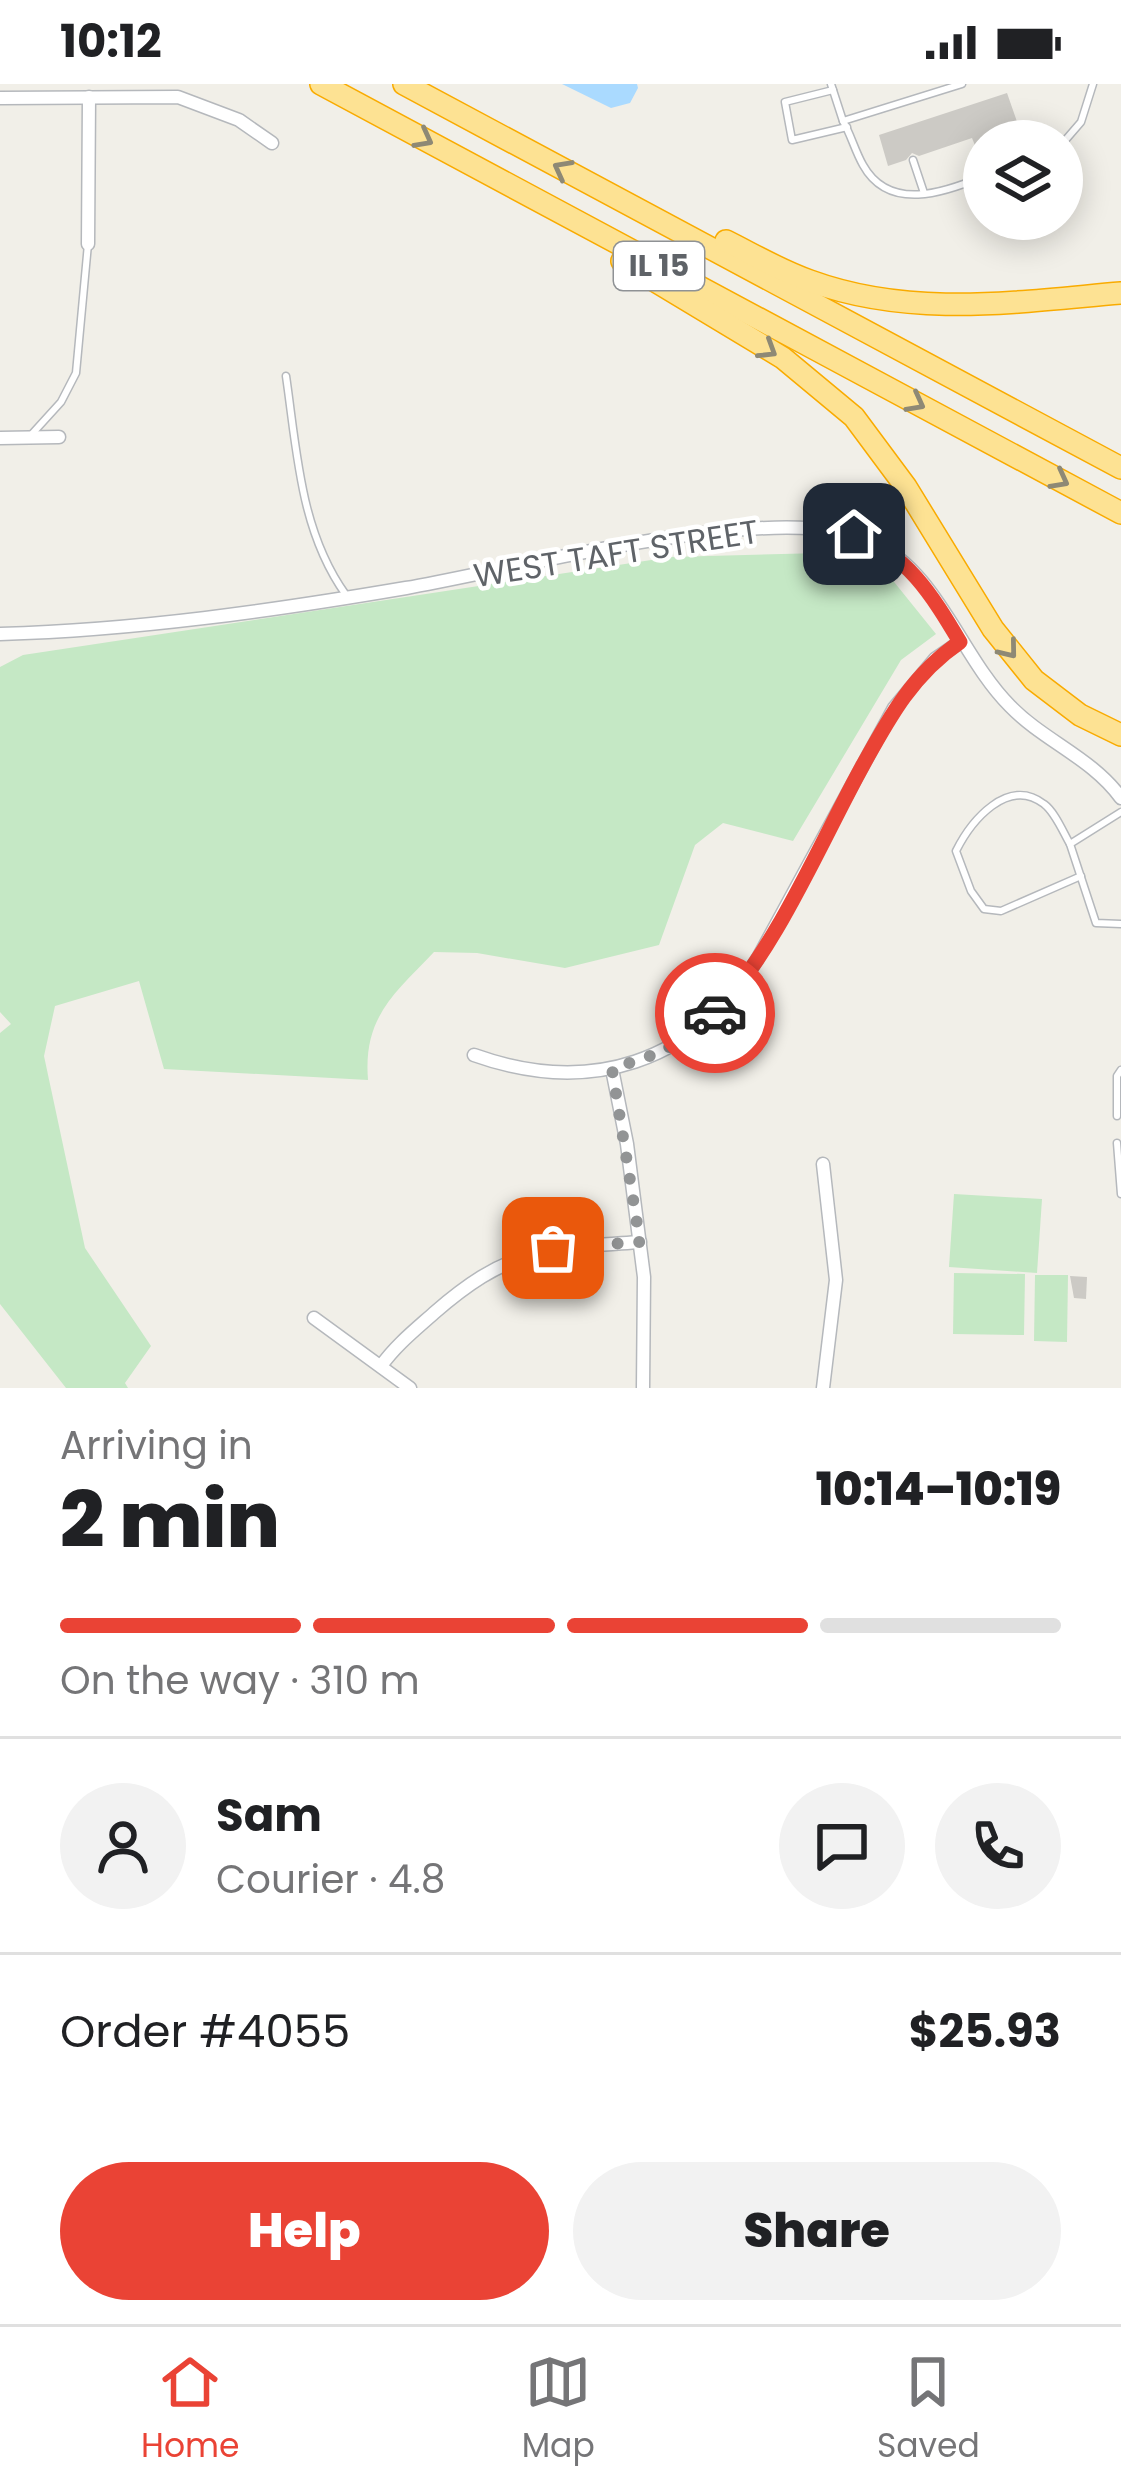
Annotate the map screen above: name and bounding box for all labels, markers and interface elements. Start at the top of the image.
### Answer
text: 10:12 [60,10,162,73]
map controls [963,120,1083,240]
button: layers [963,120,1083,240]
one-way arrow [411,125,432,148]
one-way arrow [554,160,575,183]
road number: IL 15 [614,242,704,290]
one-way arrow [755,336,777,358]
one-way arrow [903,389,924,412]
one-way arrow [1047,466,1068,489]
pin [803,483,905,585]
icon: home [821,501,887,567]
street label: WEST TAFT STREET [470,508,762,599]
one-way arrow [995,636,1016,658]
courier [655,953,775,1073]
icon: car [682,980,748,1046]
pin [502,1197,604,1299]
icon: bag [520,1215,586,1281]
text: Arriving in [60,1418,253,1473]
text: 10:14–10:19 [816,1458,1061,1521]
text: 2 min [60,1465,280,1574]
text: On the way · 310 m [60,1653,420,1708]
button: person [60,1783,186,1909]
button: chat [779,1783,905,1909]
button: phone [935,1783,1061,1909]
text: Sam [216,1784,322,1847]
text: Courier · 4.8 [216,1852,445,1907]
text: Order #4055 [60,2000,350,2063]
text: $25.93 [909,2000,1061,2063]
button: Help [60,2162,549,2300]
button: Share [573,2162,1061,2300]
tab: Home [141,2349,240,2471]
tab: Map [522,2349,595,2471]
tab: Saved [877,2349,980,2471]

